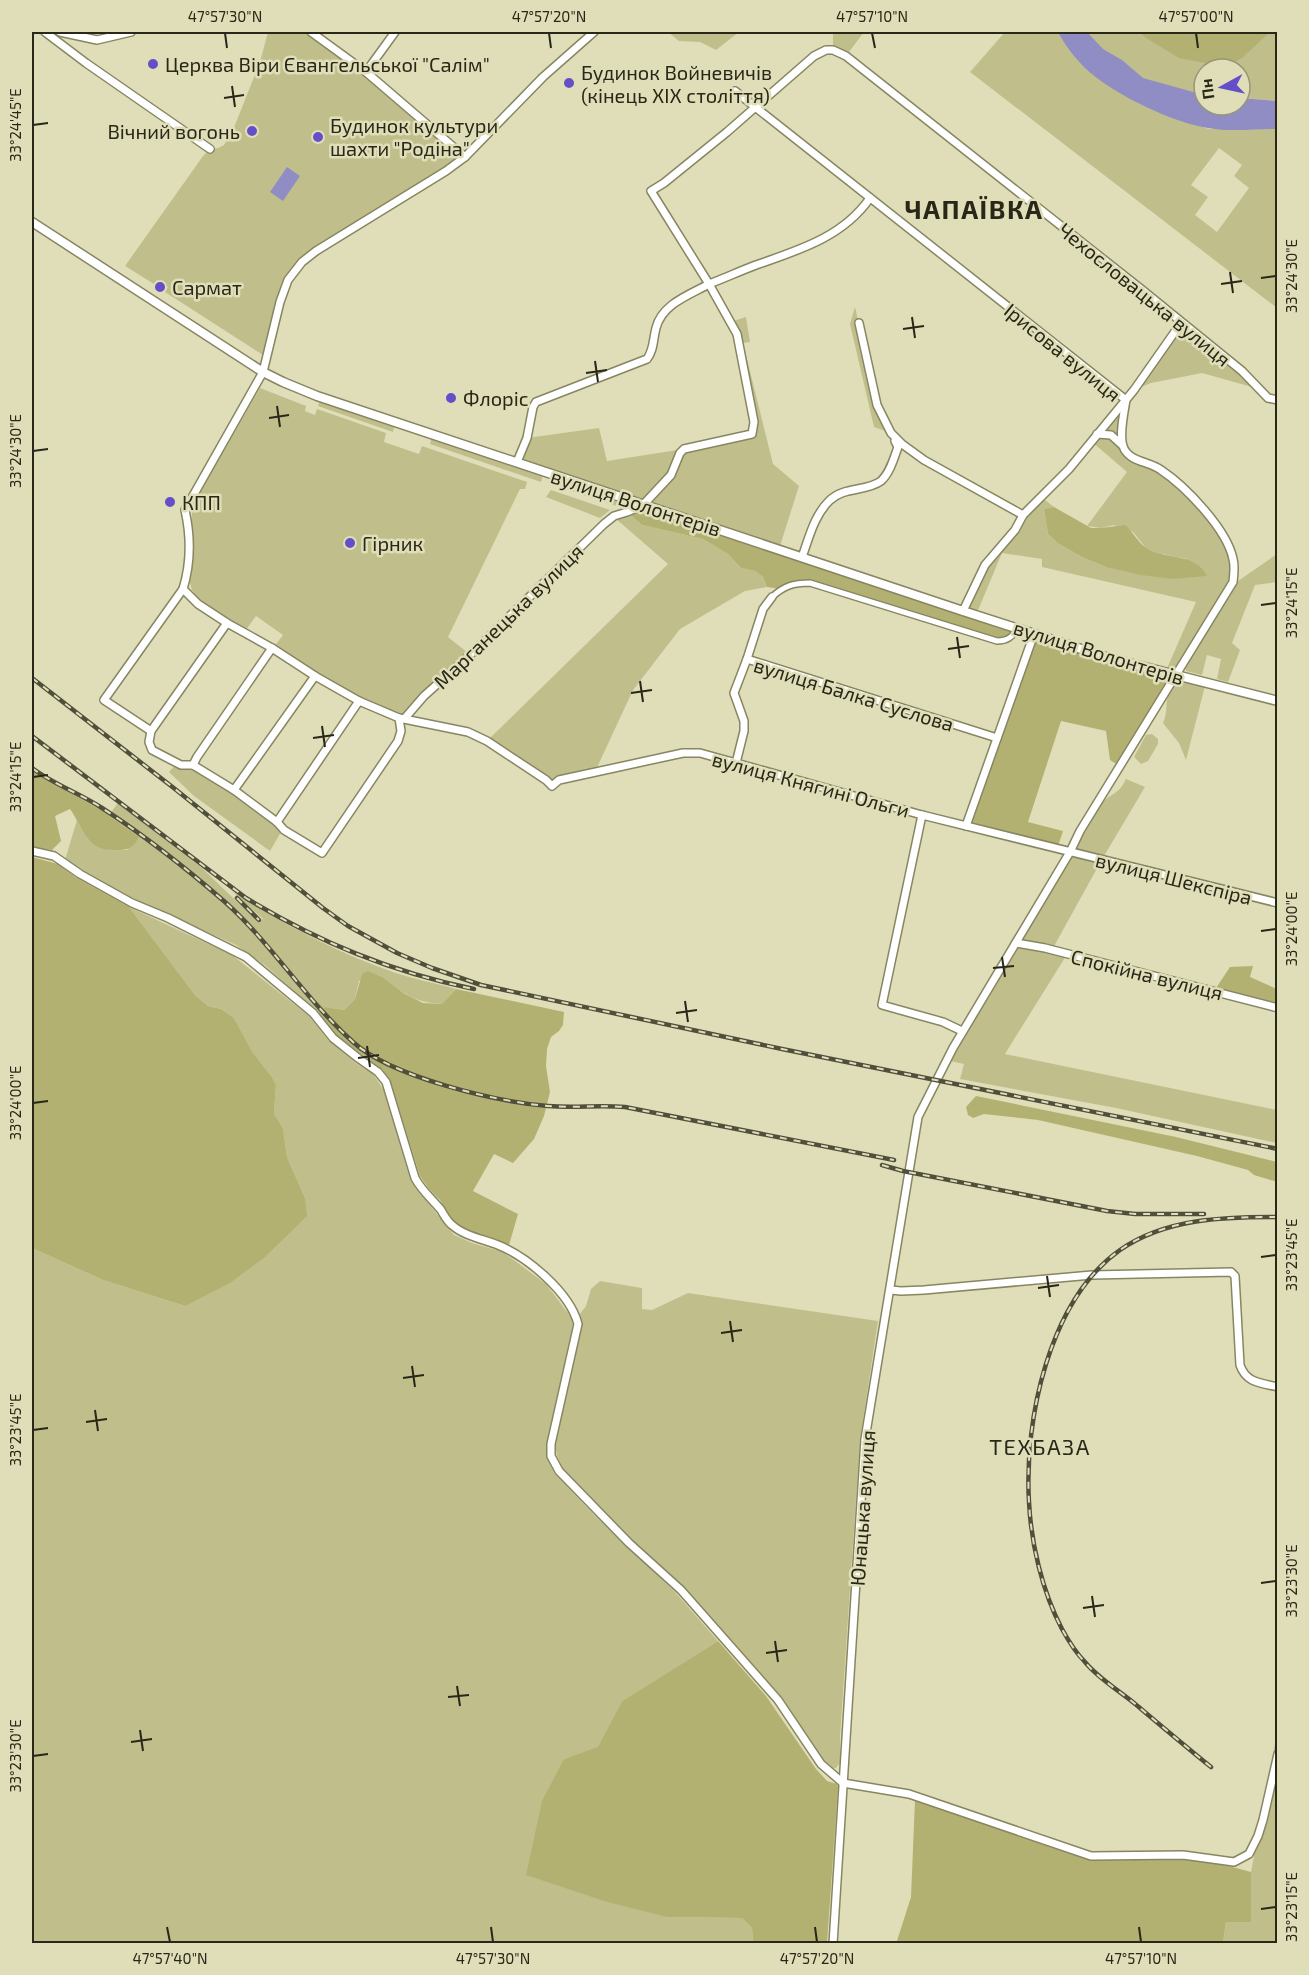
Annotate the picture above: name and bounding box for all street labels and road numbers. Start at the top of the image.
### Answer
street label: Чехословацька вулиця [1053,217,1236,372]
street label: Ірисова вулиця [999,298,1126,407]
street label: вулиця Волонтерів [548,463,724,542]
street label: Марганецька вулиця [428,539,588,694]
street label: вулиця Волонтерів [1010,615,1187,690]
street label: вулиця Балка Суслова [751,652,957,737]
street label: вулиця Княгині Ольги [709,746,912,823]
street label: вулиця Шекспіра [1093,847,1255,910]
street label: Спокійна вулиця [1068,944,1225,1005]
street label: Юнацька вулиця [845,1429,880,1587]

